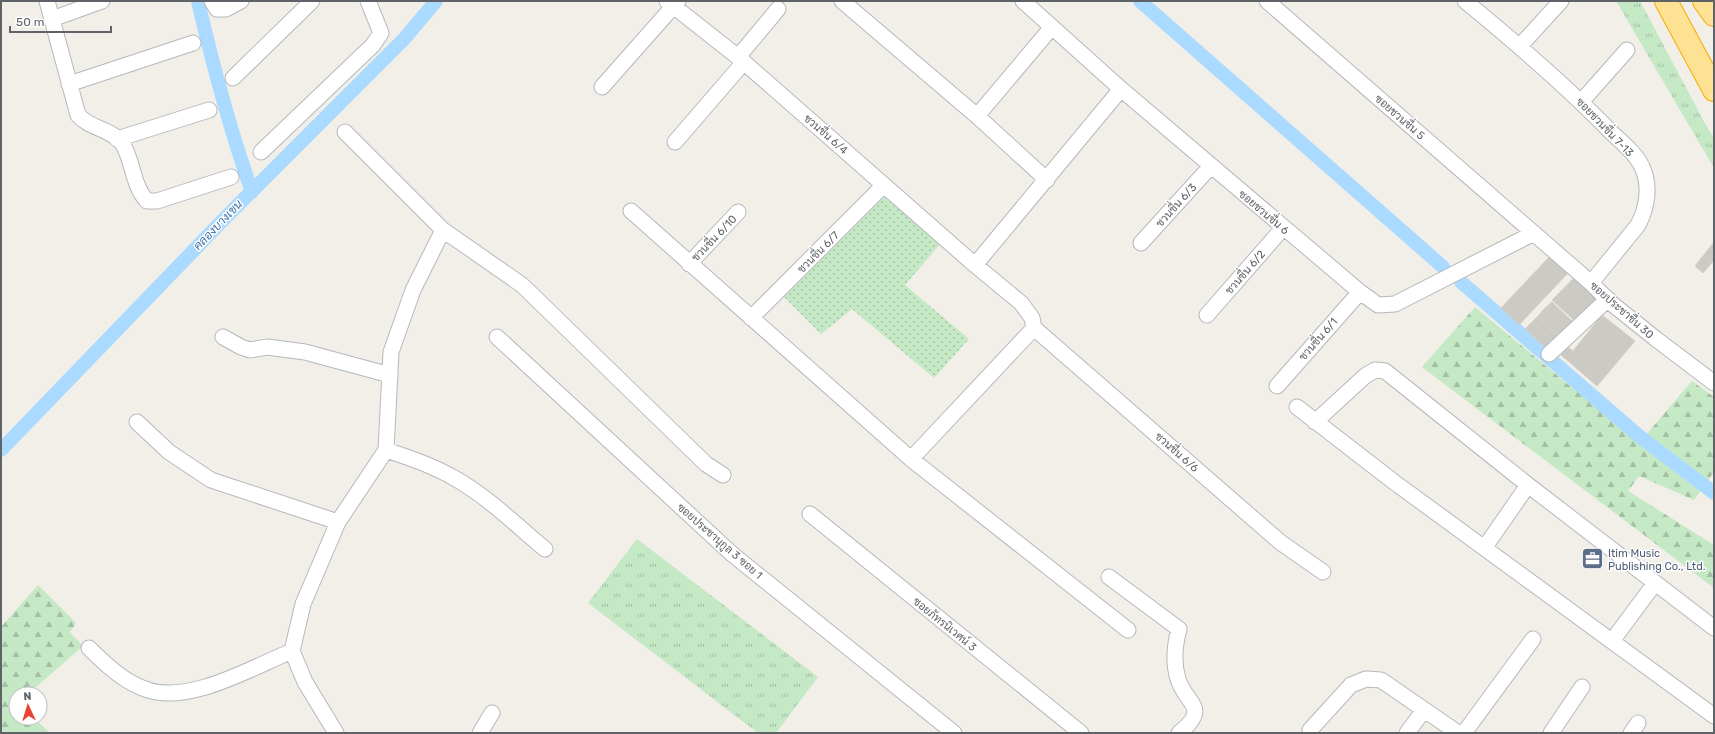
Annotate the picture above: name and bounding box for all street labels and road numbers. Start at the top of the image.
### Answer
street label: ซอยชวนชื่น 5 [1372,88,1431,143]
street label: ซอยชวนชื่น 7-13 [1573,92,1640,160]
street label: ชวนชื่น 6/4 [801,108,854,157]
street label: ชวนชื่น 6/3 [1150,177,1200,230]
street label: ซอยชวนชื่น 6 [1236,184,1295,237]
street label: ชวนชื่น 6/10 [686,209,740,264]
street label: ชวนชื่น 6/7 [791,225,842,276]
street label: ชวนชื่น 6/2 [1219,244,1268,297]
street label: ซอยประชาชื่น 30 [1587,275,1659,341]
street label: ชวนชื่น 6/1 [1293,312,1340,363]
street label: ชวนชื่น 6/6 [1152,426,1205,475]
street label: ซอยประชานุกูล 3 ซอย 1 [673,501,765,583]
street label: ซอยภัทรนิเวศน์ 3 [910,593,981,654]

